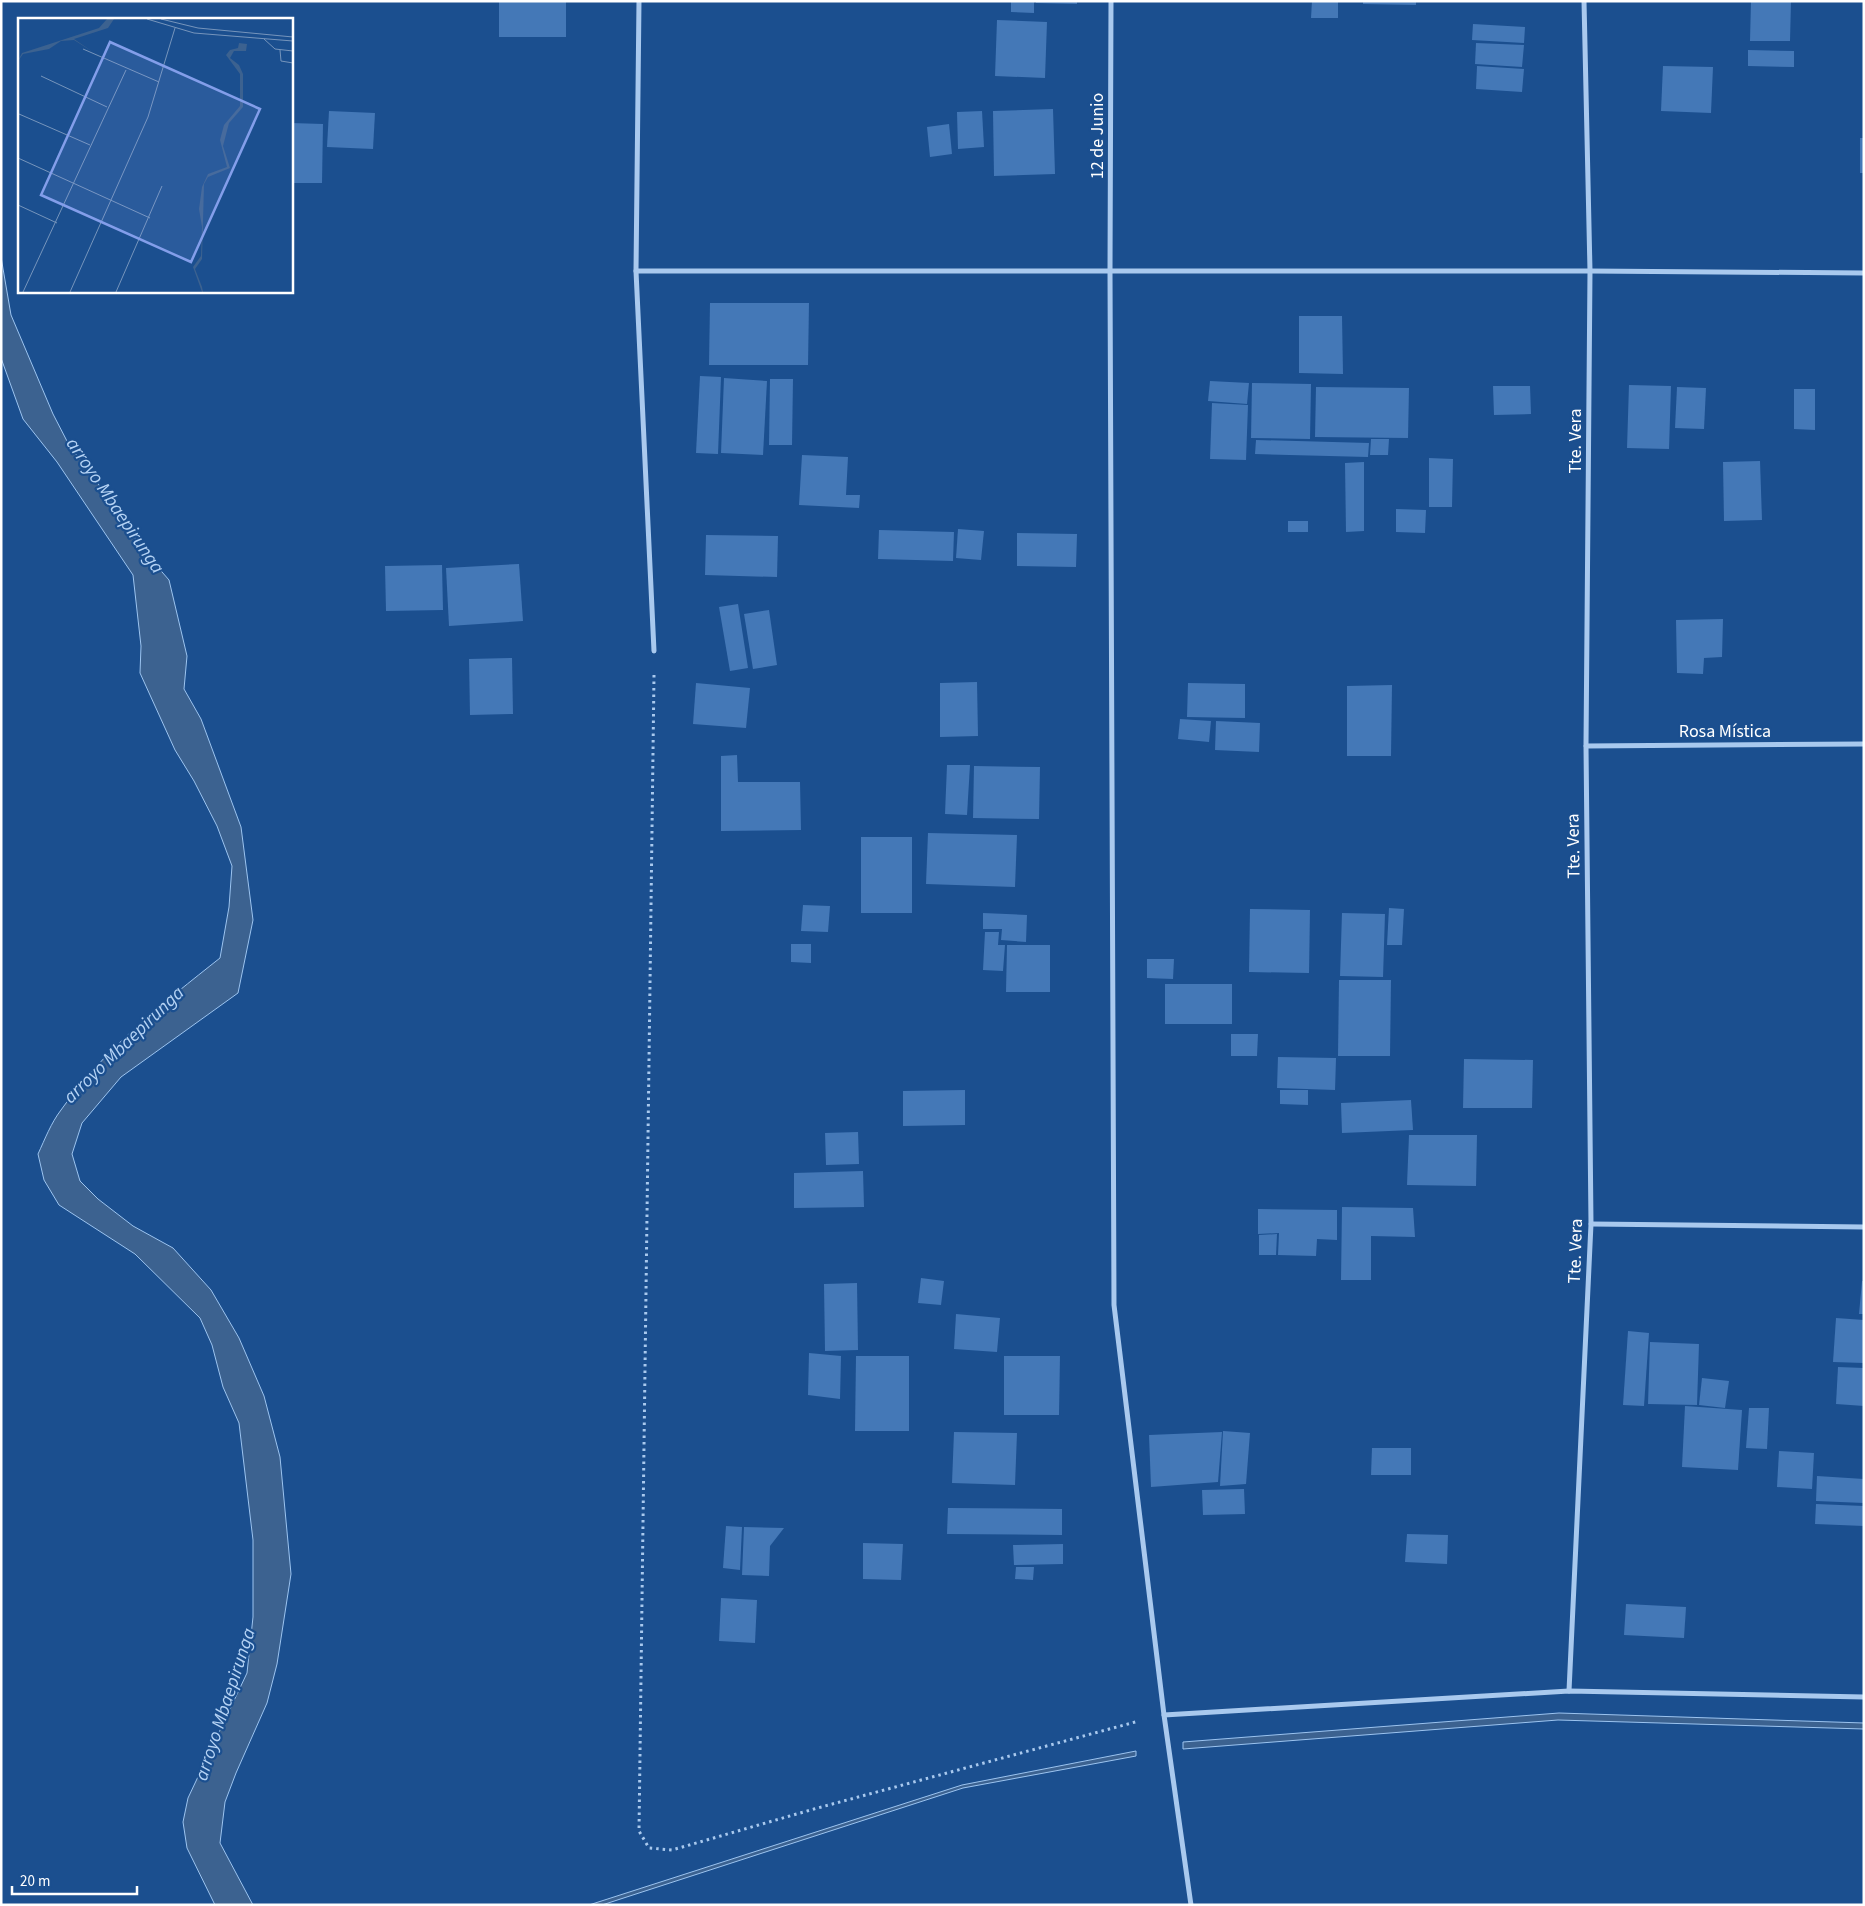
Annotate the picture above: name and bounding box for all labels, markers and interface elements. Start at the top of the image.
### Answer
inset map [18,18,292,292]
street label: 12 de Junio [1085,93,1110,179]
street label: Tte. Vera [1563,409,1588,474]
water label: arroyo Mbaepirunga [59,432,170,579]
street label: Rosa Mística [1679,719,1771,744]
street label: Tte. Vera [1560,813,1587,879]
water label: arroyo Mbaepirunga [58,980,191,1110]
street label: Tte. Vera [1562,1218,1589,1284]
water label: arroyo Mbaepirunga [188,1625,263,1784]
scale bar [12,1864,138,1896]
text: 20 m [20,1871,50,1892]

